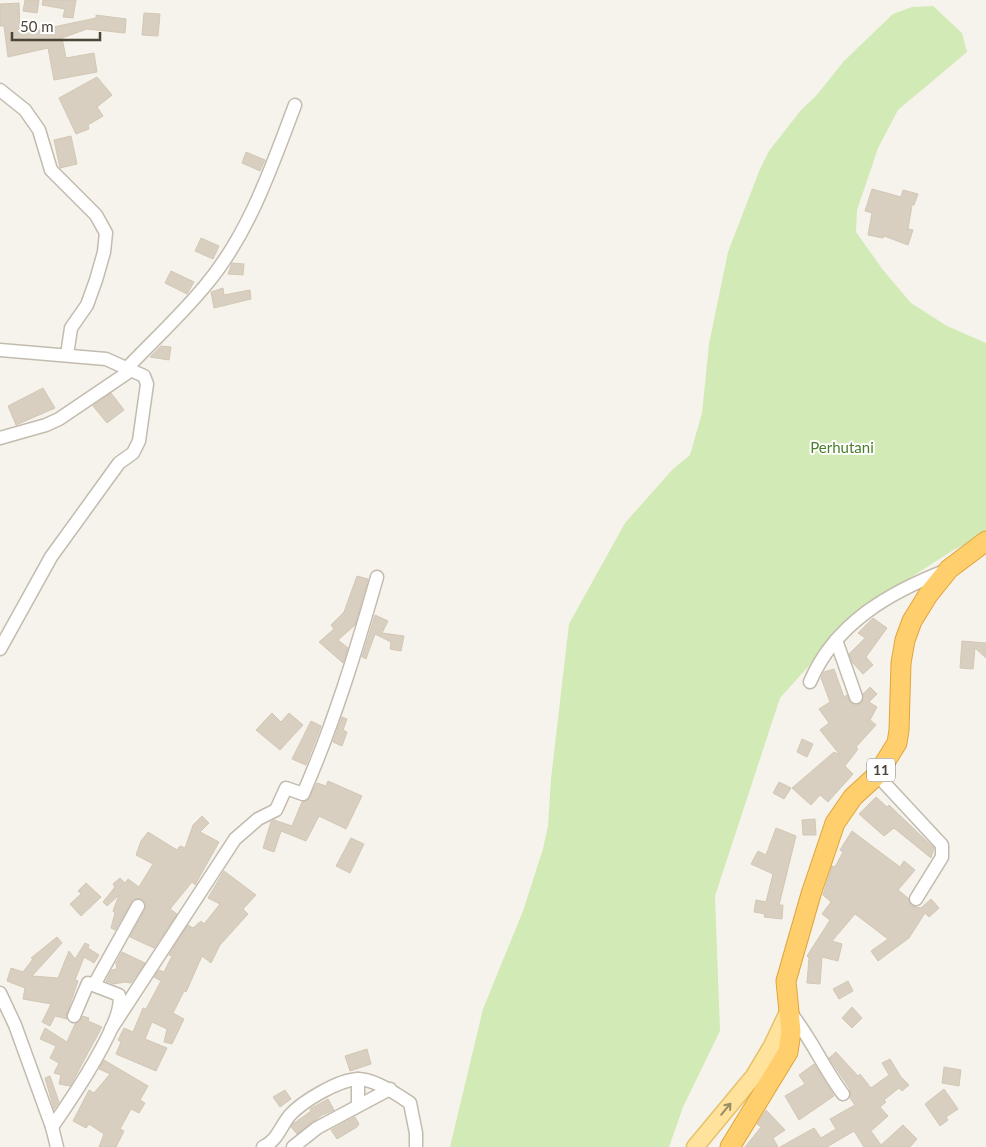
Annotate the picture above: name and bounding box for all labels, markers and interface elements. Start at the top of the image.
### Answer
scale bar [12,10,100,42]
text: 50 m [20,17,54,35]
park label: Perhutani [810,438,874,456]
road number: 11 [867,758,895,782]
one-way arrow [720,1103,731,1116]

